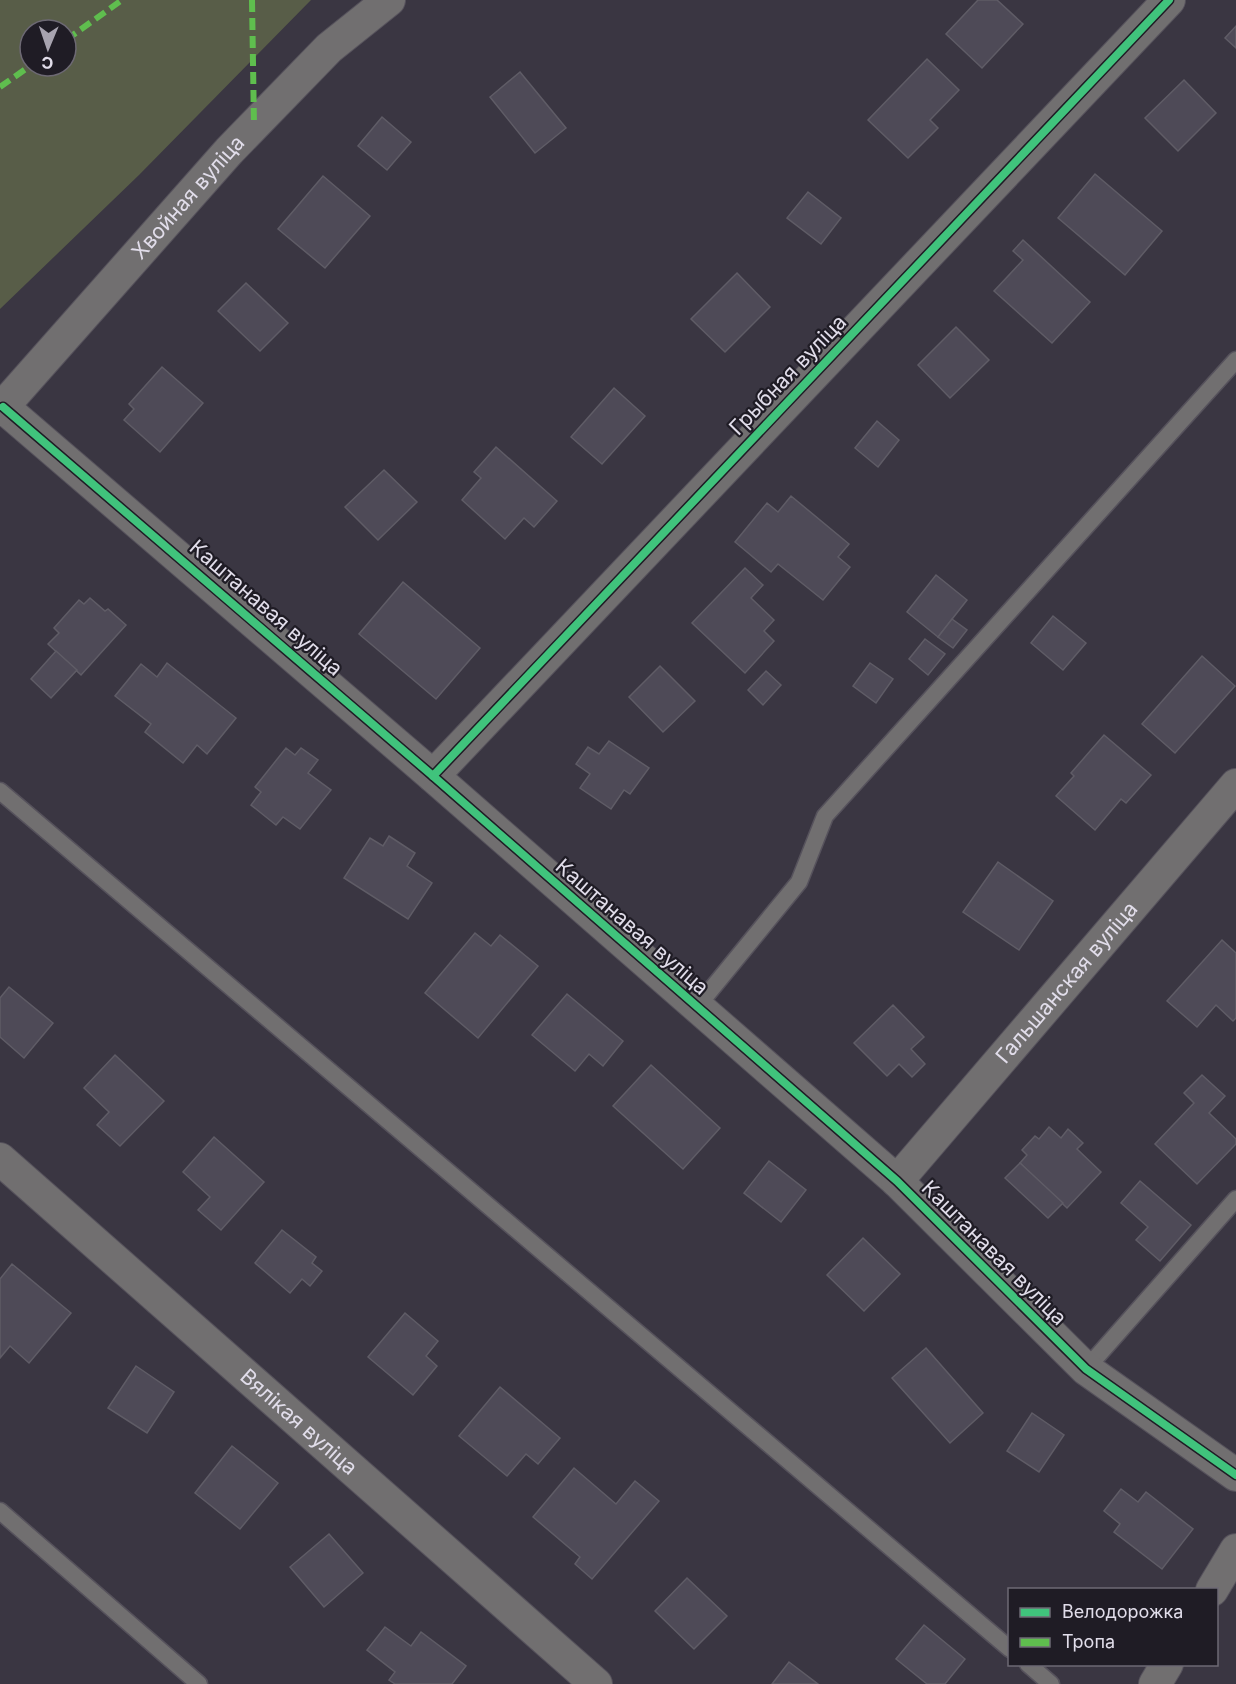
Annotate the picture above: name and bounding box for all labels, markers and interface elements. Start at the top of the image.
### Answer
north arrow [18,18,78,78]
text: С [41,53,54,73]
street label: Хвойная вуліца [126,130,249,264]
street label: Грыбная вуліца [724,309,851,440]
street label: Каштанавая вуліца [185,534,348,681]
street label: Каштанавая вуліца [551,853,714,1000]
street label: Гальшанская вуліца [990,897,1142,1068]
street label: Каштанавая вуліца [917,1175,1072,1330]
street label: Вялікая вуліца [235,1364,363,1480]
legend [1008,1588,1218,1666]
text: Велодорожка [1062,1601,1183,1622]
text: Тропа [1062,1631,1115,1652]

